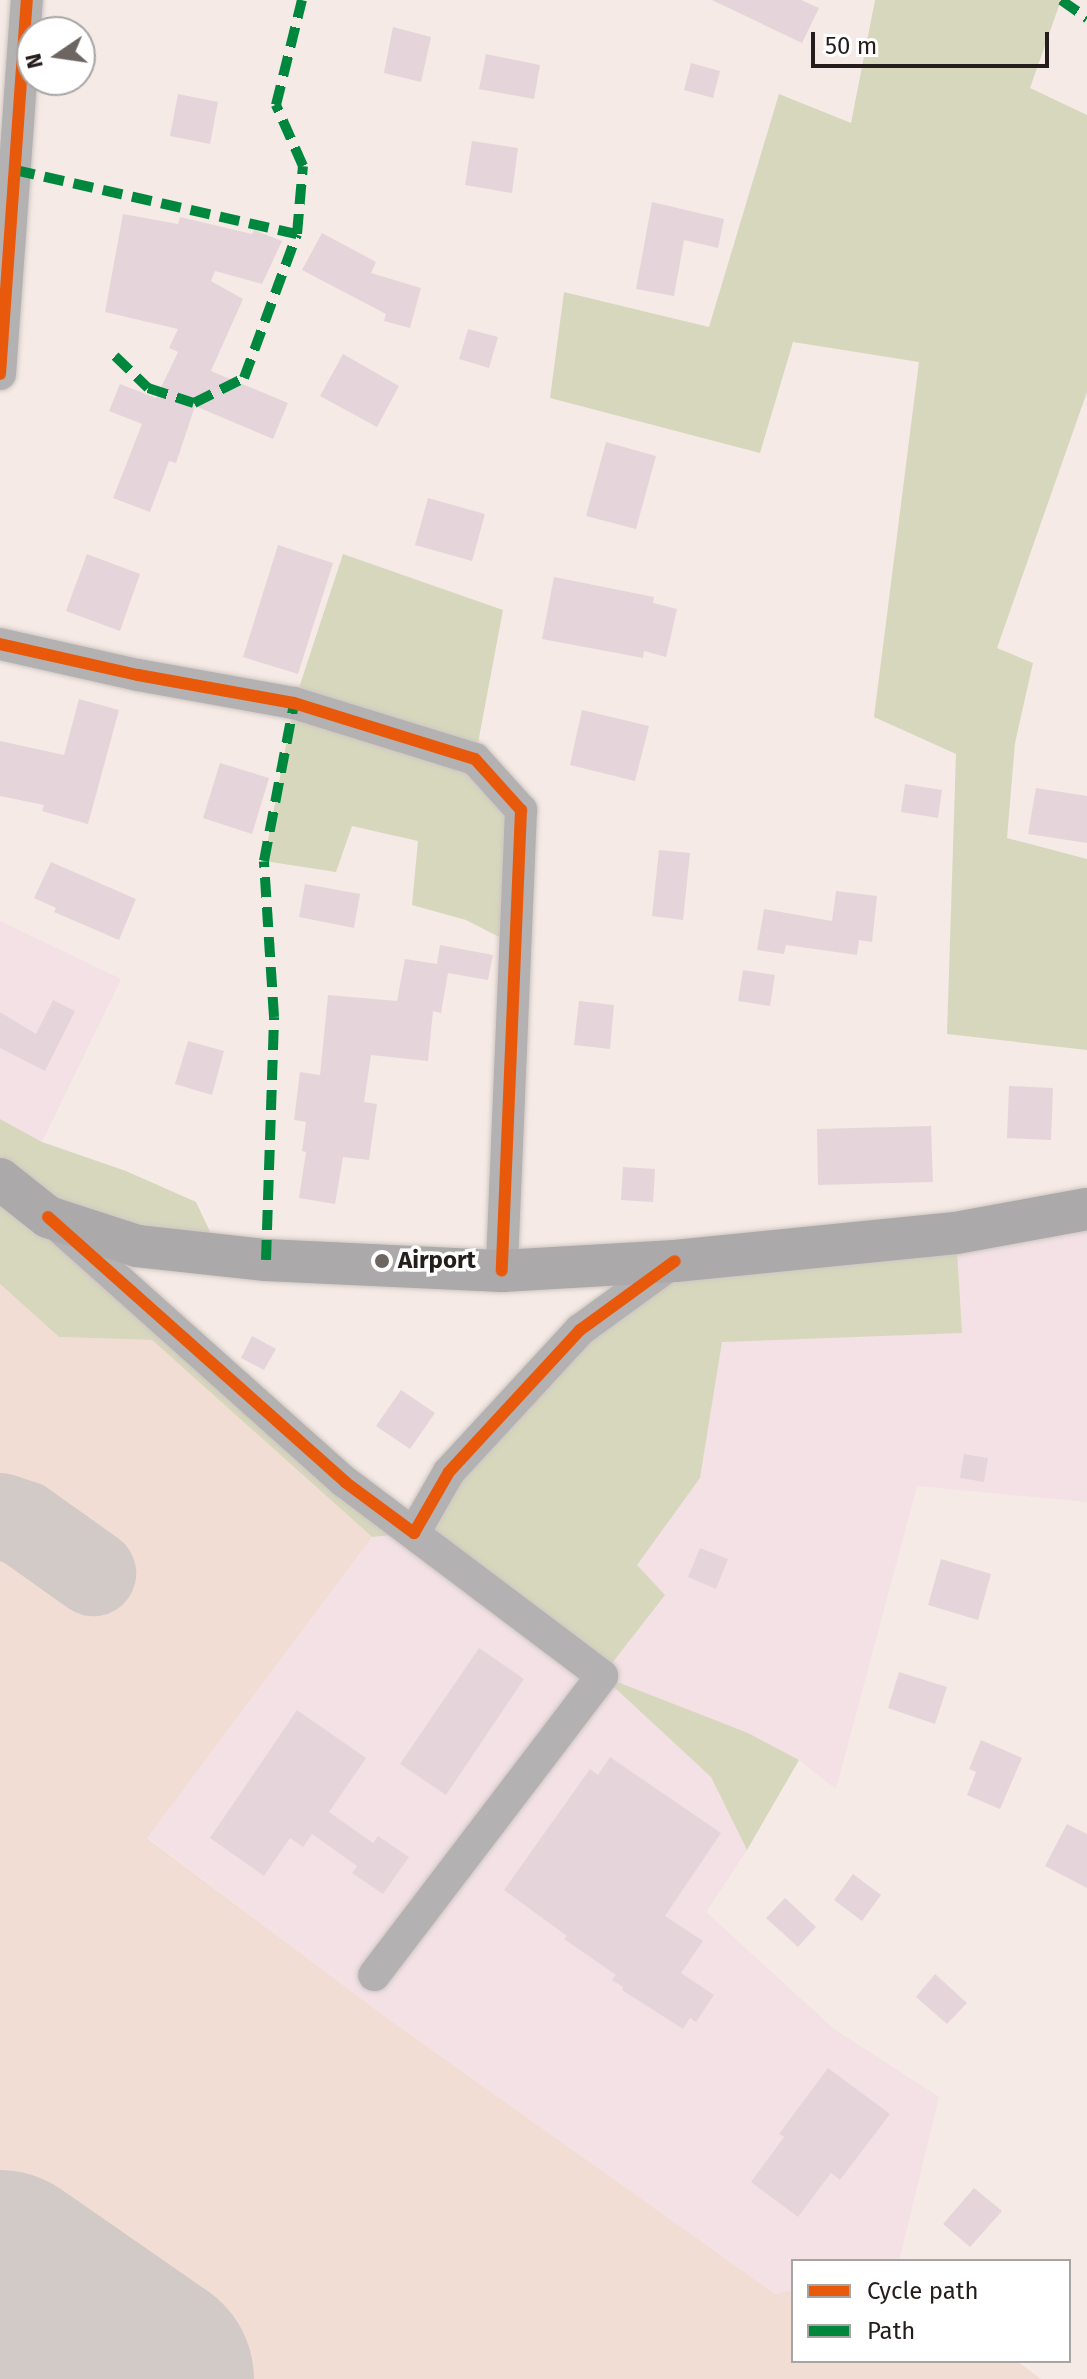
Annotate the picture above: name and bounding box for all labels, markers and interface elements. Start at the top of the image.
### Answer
north arrow [16,16,96,96]
scale bar [815,16,1053,66]
text: 50 m [825,32,877,60]
text: N [19,51,49,71]
place label: Airport [398,1247,476,1275]
marker: Airport [373,1252,391,1270]
legend [791,2259,1071,2363]
text: Cycle path [867,2277,979,2305]
text: Path [867,2317,915,2345]

